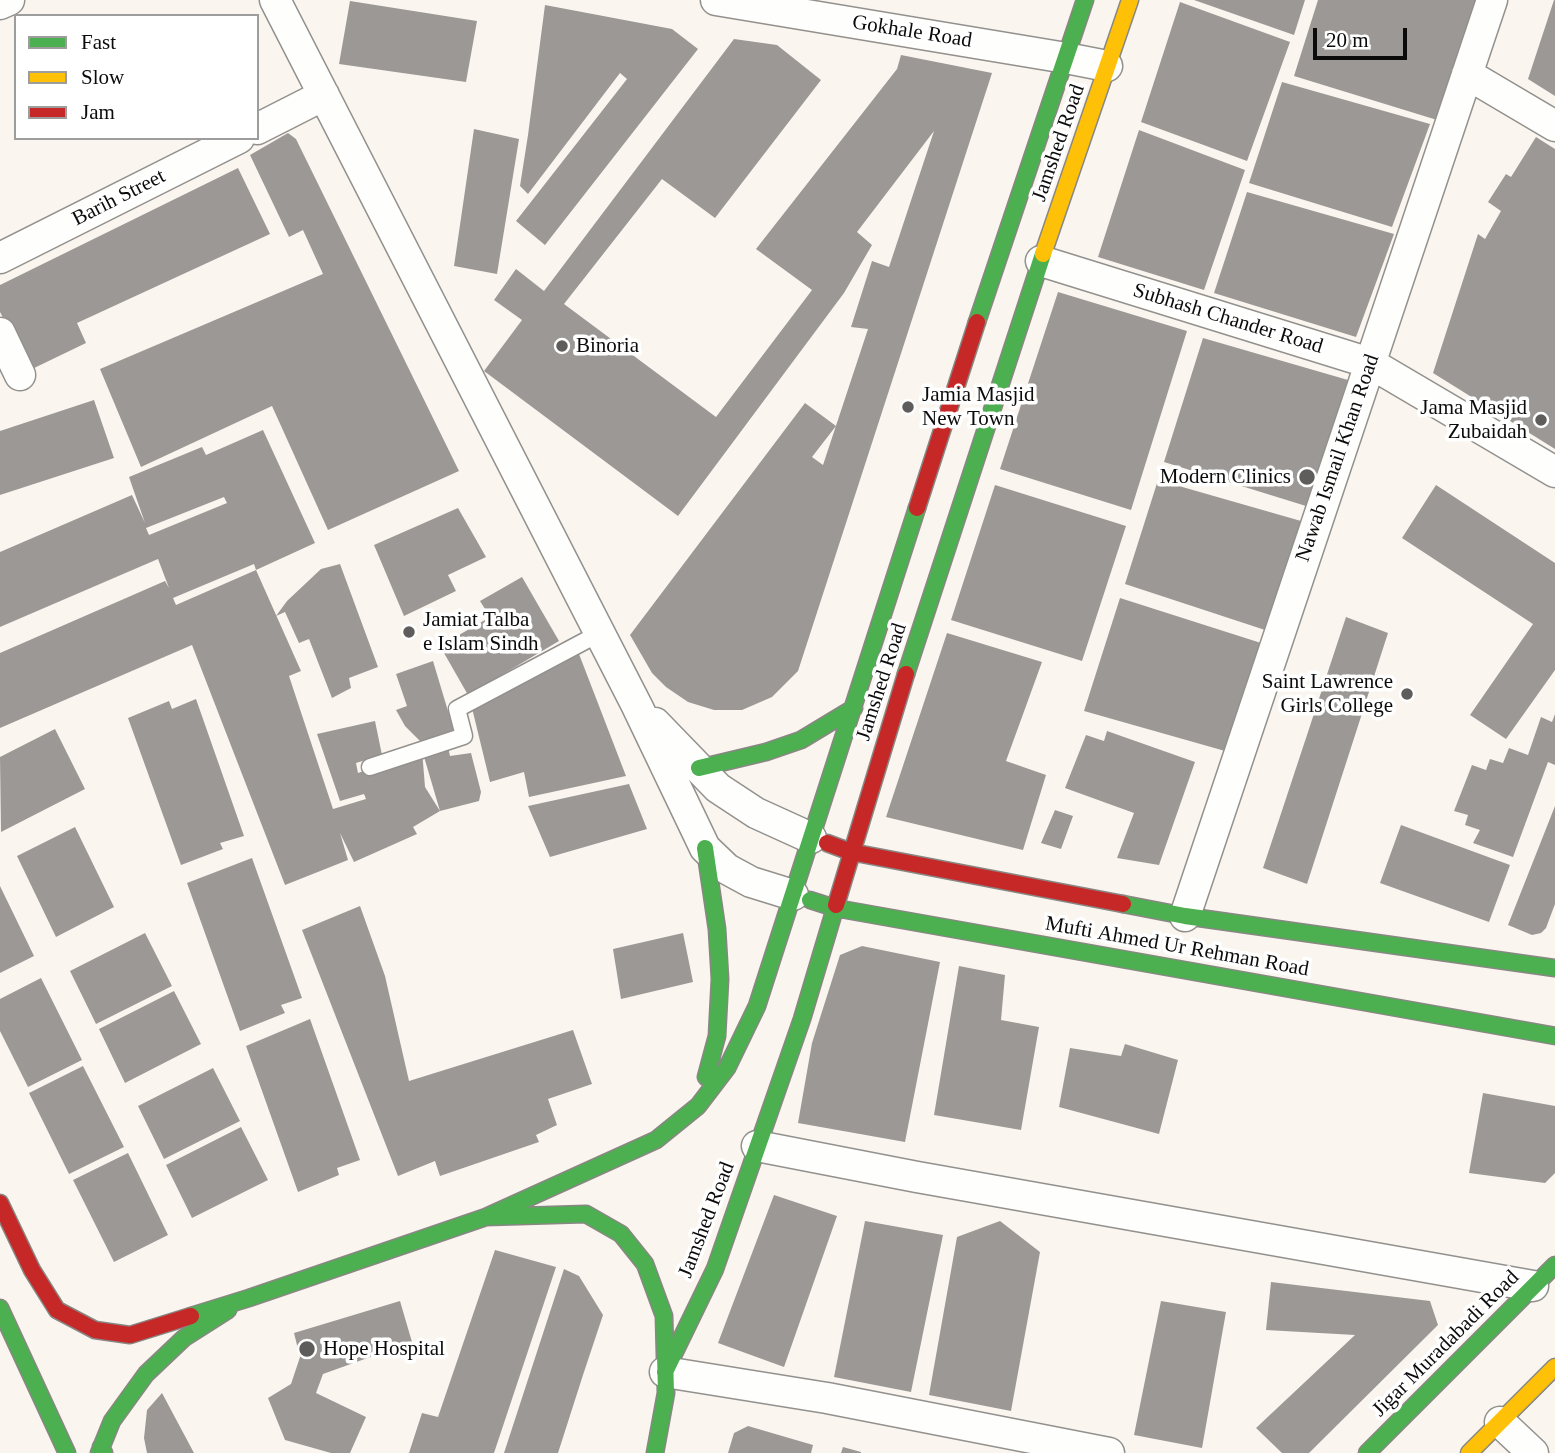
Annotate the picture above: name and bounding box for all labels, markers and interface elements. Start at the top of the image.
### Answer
street label: Gokhale Road [842,9,982,55]
legend [14,14,259,140]
scale bar [1317,14,1412,58]
text: 20 m [1326,28,1369,52]
text: Fast [81,30,116,54]
text: Slow [81,65,124,89]
street label: Jamshed Road [1024,72,1094,214]
text: Jam [81,100,115,124]
street label: Barih Street [60,160,178,236]
street label: Subhash Chander Road [1114,273,1342,365]
place label: Binoria [576,333,651,359]
street label: Nawab Ismail Khan Road [1285,335,1391,581]
marker: Binoria [554,338,570,354]
place label: Jamia Masjid New Town [922,382,1051,432]
place label: Jama Masjid Zubaidah [1404,395,1527,445]
marker: Jamia Masjid New Town [900,399,916,415]
marker: Jama Masjid Zubaidah [1533,412,1549,428]
place label: Modern Clinics [1141,464,1291,490]
marker: Modern Clinics [1297,467,1317,487]
place label: Jamiat Talba e Islam Sindh [423,607,557,657]
street label: Jamshed Road [848,611,916,753]
marker: Jamiat Talba e Islam Sindh [401,624,417,640]
place label: Saint Lawrence Girls College [1238,669,1393,719]
marker: Saint Lawrence Girls College [1399,686,1415,702]
street label: Mufti Ahmed Ur Rehman Road [1025,908,1329,986]
street label: Jamshed Road [670,1150,744,1290]
street label: Jigar Muradabadi Road [1356,1254,1536,1434]
place label: Hope Hospital [323,1336,464,1362]
marker: Hope Hospital [297,1339,317,1359]

